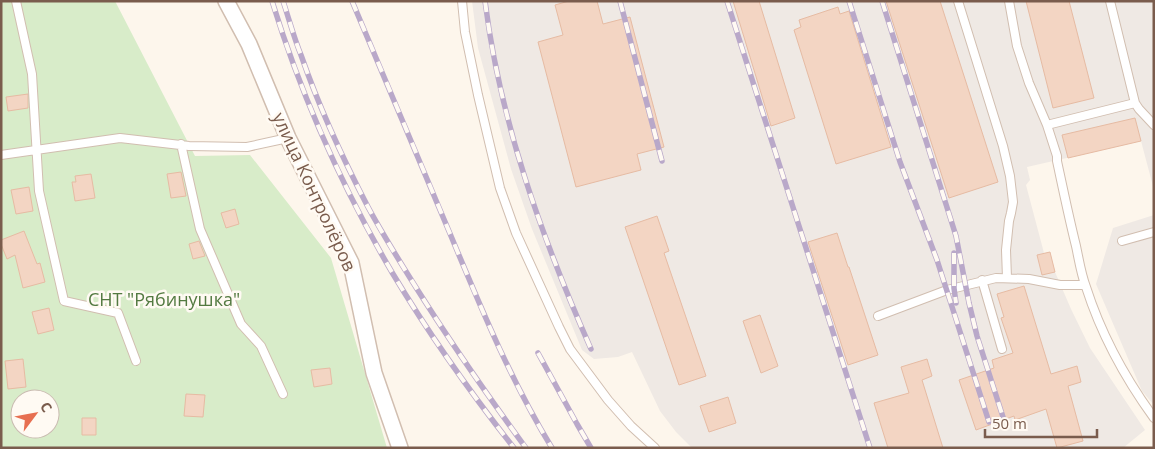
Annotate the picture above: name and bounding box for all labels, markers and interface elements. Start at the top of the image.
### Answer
street label: улица Контролёров [268,108,362,275]
park label: СНТ "Рябинушка" [88,287,240,311]
north arrow [10,389,60,439]
text: С [36,398,57,416]
scale bar [985,406,1098,438]
text: 50 m [992,413,1027,433]

